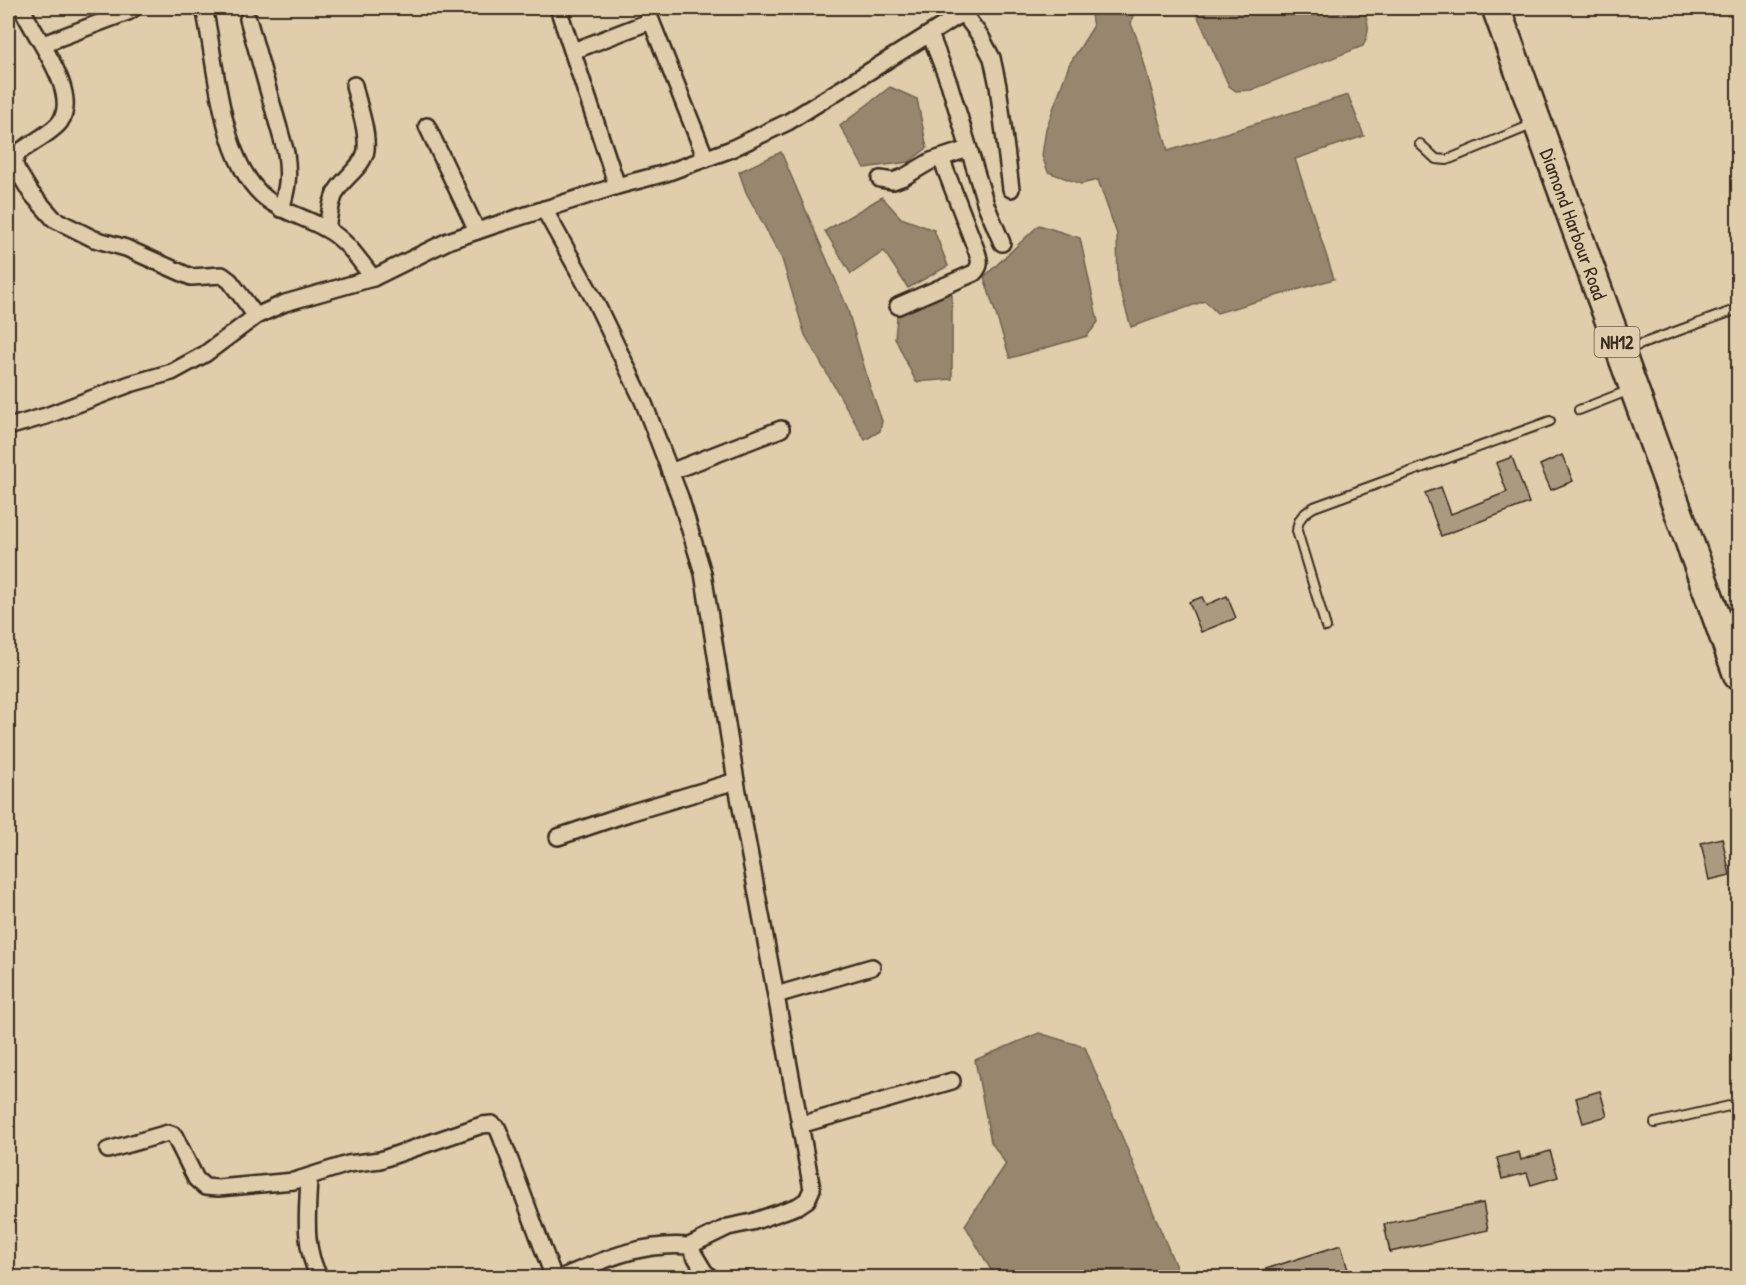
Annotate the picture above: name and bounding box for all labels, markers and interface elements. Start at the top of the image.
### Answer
street label: Diamond Harbour Road [1534,145,1614,304]
road number: NH12 [1594,327,1640,357]

